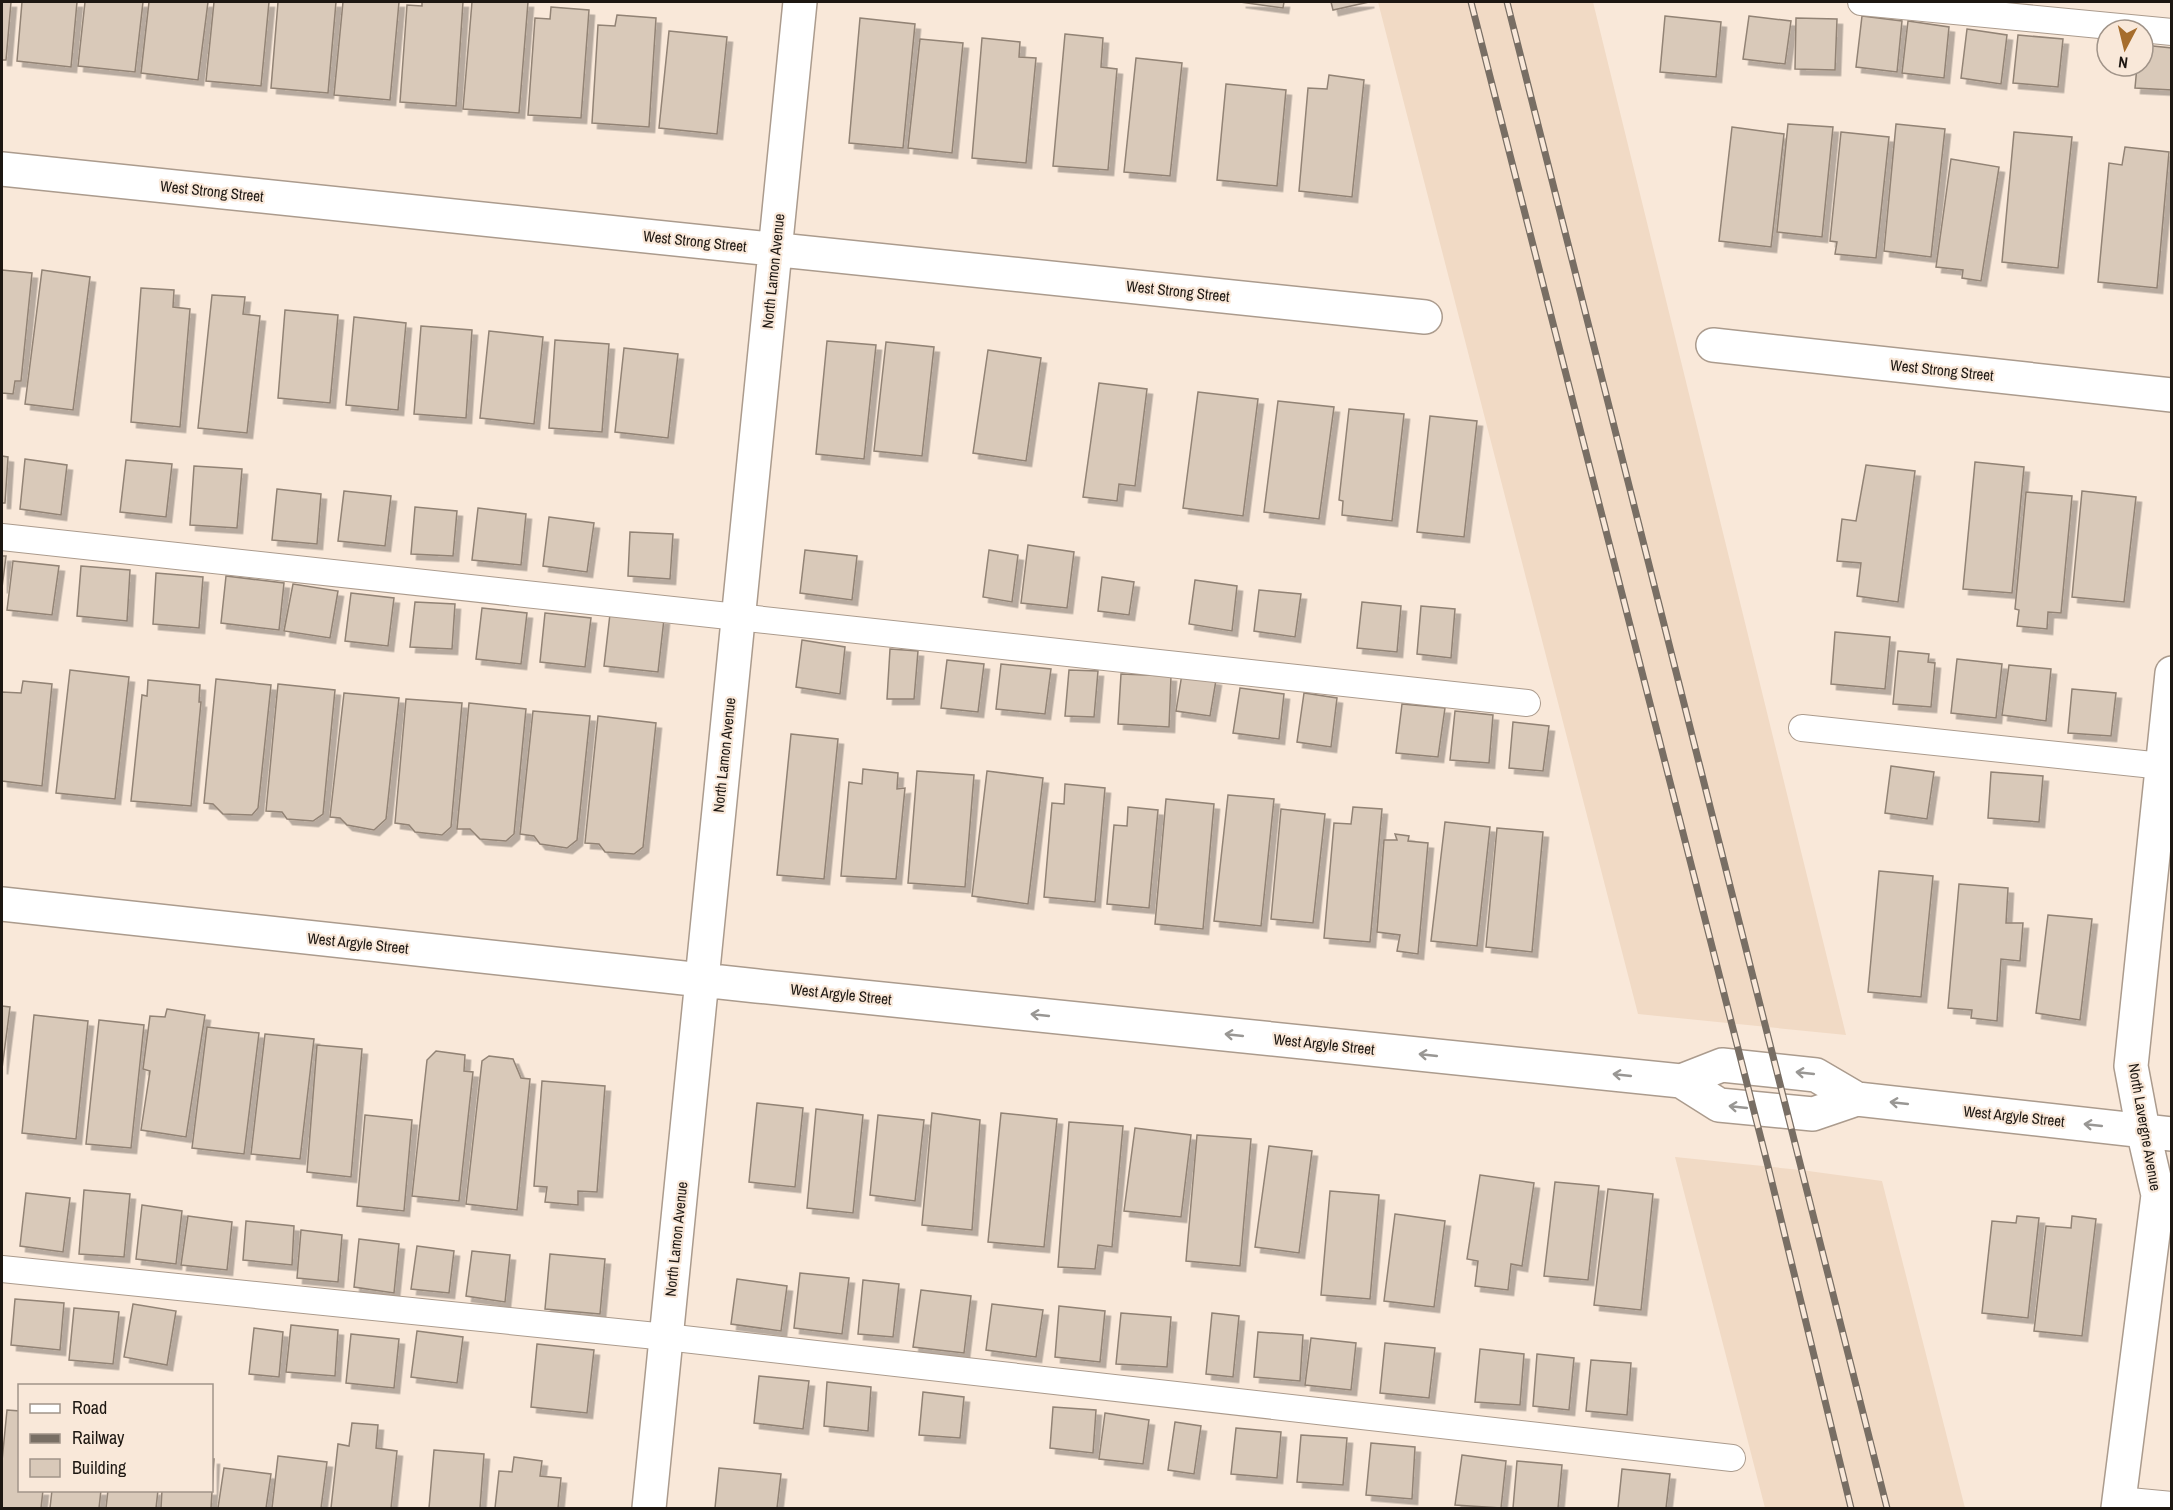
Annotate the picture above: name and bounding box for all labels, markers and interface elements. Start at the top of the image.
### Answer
north arrow [2095,18,2155,78]
text: N [2117,51,2129,74]
street label: West Strong Street [159,175,265,207]
street label: North Lamon Avenue [757,212,789,329]
street label: West Strong Street [642,225,748,257]
street label: West Strong Street [1125,275,1231,307]
street label: West Strong Street [1889,354,1995,386]
street label: North Lamon Avenue [708,696,740,813]
street label: West Argyle Street [306,927,410,959]
street label: West Argyle Street [789,978,893,1010]
one-way arrow [1031,1009,1051,1020]
street label: West Argyle Street [1272,1028,1376,1060]
one-way arrow [1225,1029,1245,1040]
one-way arrow [1419,1049,1439,1060]
street label: North Lavergne Avenue [2123,1062,2167,1193]
one-way arrow [1796,1068,1816,1079]
one-way arrow [1613,1069,1633,1080]
one-way arrow [1889,1098,1909,1109]
street label: West Argyle Street [1962,1100,2066,1132]
one-way arrow [1729,1101,1749,1112]
one-way arrow [2083,1119,2103,1130]
street label: North Lamon Avenue [660,1180,692,1297]
legend [18,1384,213,1492]
text: Road [72,1395,107,1420]
text: Railway [72,1425,125,1450]
text: Building [72,1455,127,1480]

